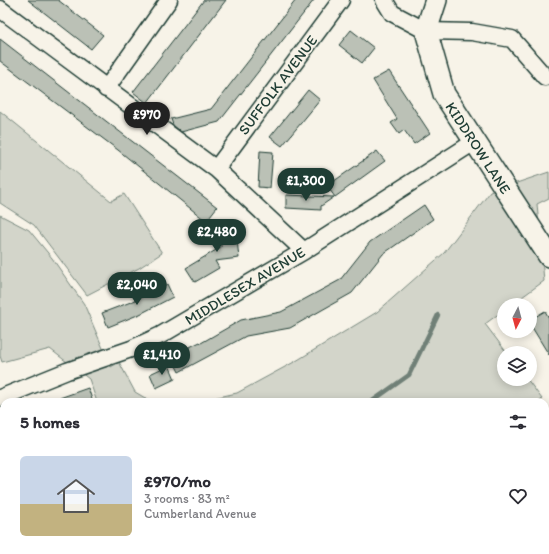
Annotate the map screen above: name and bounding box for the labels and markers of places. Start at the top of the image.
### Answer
pin: £970 [123,102,171,136]
pin: £1,300 [273,168,339,202]
pin: £2,480 [184,219,250,253]
pin: £2,040 [104,272,170,306]
pin: £1,410 [129,342,195,376]

